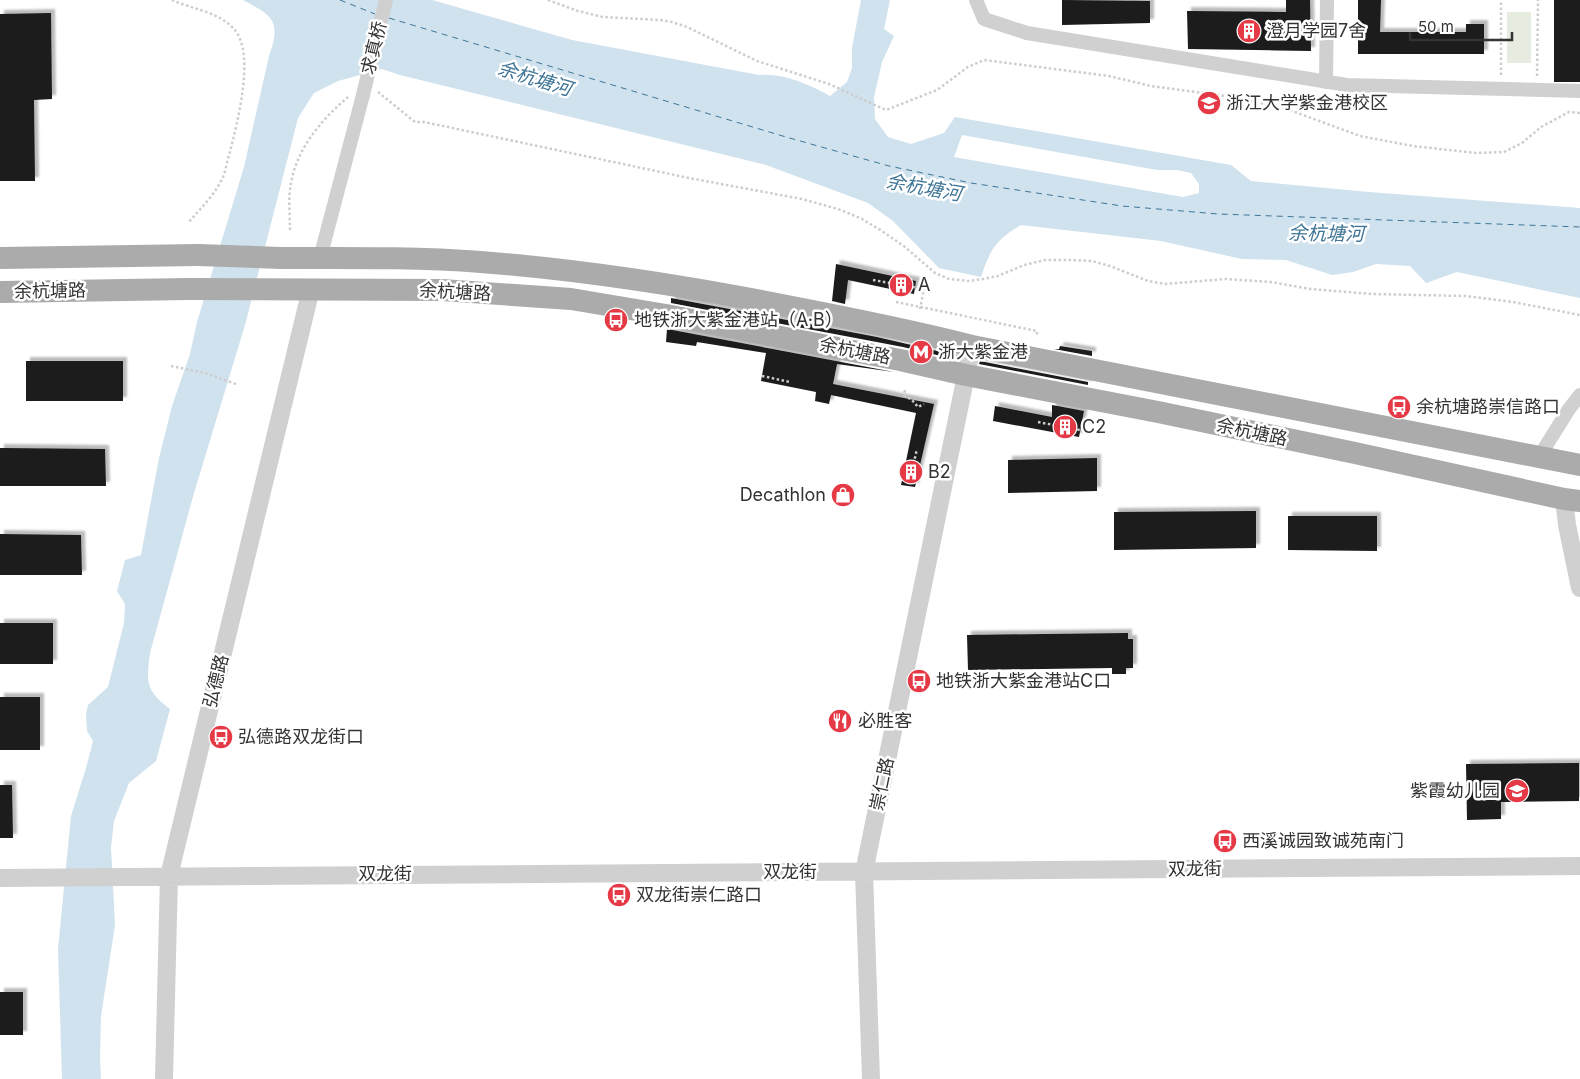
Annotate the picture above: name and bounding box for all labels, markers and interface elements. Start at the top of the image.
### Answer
scale bar [1410,10,1512,42]
text: 50 m [1418,17,1454,36]
building icon: 澄月学园7舍 [1236,18,1262,44]
street label: 求真桥 [357,19,390,77]
place label: 澄月学园7舍 [1266,20,1366,41]
water label: 余杭塘河 [495,56,578,102]
school or university icon: 浙江大学紫金港校区 [1196,90,1222,116]
place label: 浙江大学紫金港校区 [1226,92,1388,113]
water label: 余杭塘河 [884,170,967,206]
water label: 余杭塘河 [1288,221,1368,246]
building icon: A [888,272,914,298]
place label: A [918,274,930,295]
street label: 余杭塘路 [14,279,86,302]
street label: 余杭塘路 [419,279,492,304]
bus stop icon: 地铁浙大紫金港站（A·B） [603,307,629,333]
place label: 地铁浙大紫金港站（A·B） [634,309,843,330]
street label: 余杭塘路 [818,333,892,368]
metro station icon: 浙大紫金港 [908,339,934,365]
place label: 浙大紫金港 [938,341,1028,362]
bus stop icon: 余杭塘路崇信路口 [1386,394,1412,420]
place label: 余杭塘路崇信路口 [1416,396,1560,417]
building icon: C2 [1052,414,1078,440]
street label: 余杭塘路 [1215,414,1290,449]
place label: C2 [1082,416,1106,437]
building icon: B2 [898,459,924,485]
place label: B2 [928,461,951,482]
shop icon: Decathlon [830,482,856,508]
place label: Decathlon [740,484,826,505]
street label: 弘德路 [199,652,232,710]
bus stop icon: 地铁浙大紫金港站C口 [906,668,932,694]
place label: 地铁浙大紫金港站C口 [936,670,1111,691]
restaurant icon: 必胜客 [827,708,853,734]
place label: 必胜客 [858,710,912,731]
bus stop icon: 弘德路双龙街口 [208,724,234,750]
place label: 弘德路双龙街口 [238,726,364,747]
street label: 崇仁路 [866,755,897,812]
school or university icon: 紫霞幼儿园 [1504,778,1530,804]
place label: 紫霞幼儿园 [1410,780,1500,801]
bus stop icon: 西溪诚园致诚苑南门 [1212,828,1238,854]
place label: 西溪诚园致诚苑南门 [1242,830,1404,851]
street label: 双龙街 [1168,858,1222,879]
street label: 双龙街 [763,861,817,882]
street label: 双龙街 [358,863,412,884]
bus stop icon: 双龙街崇仁路口 [606,882,632,908]
place label: 双龙街崇仁路口 [636,884,762,905]

